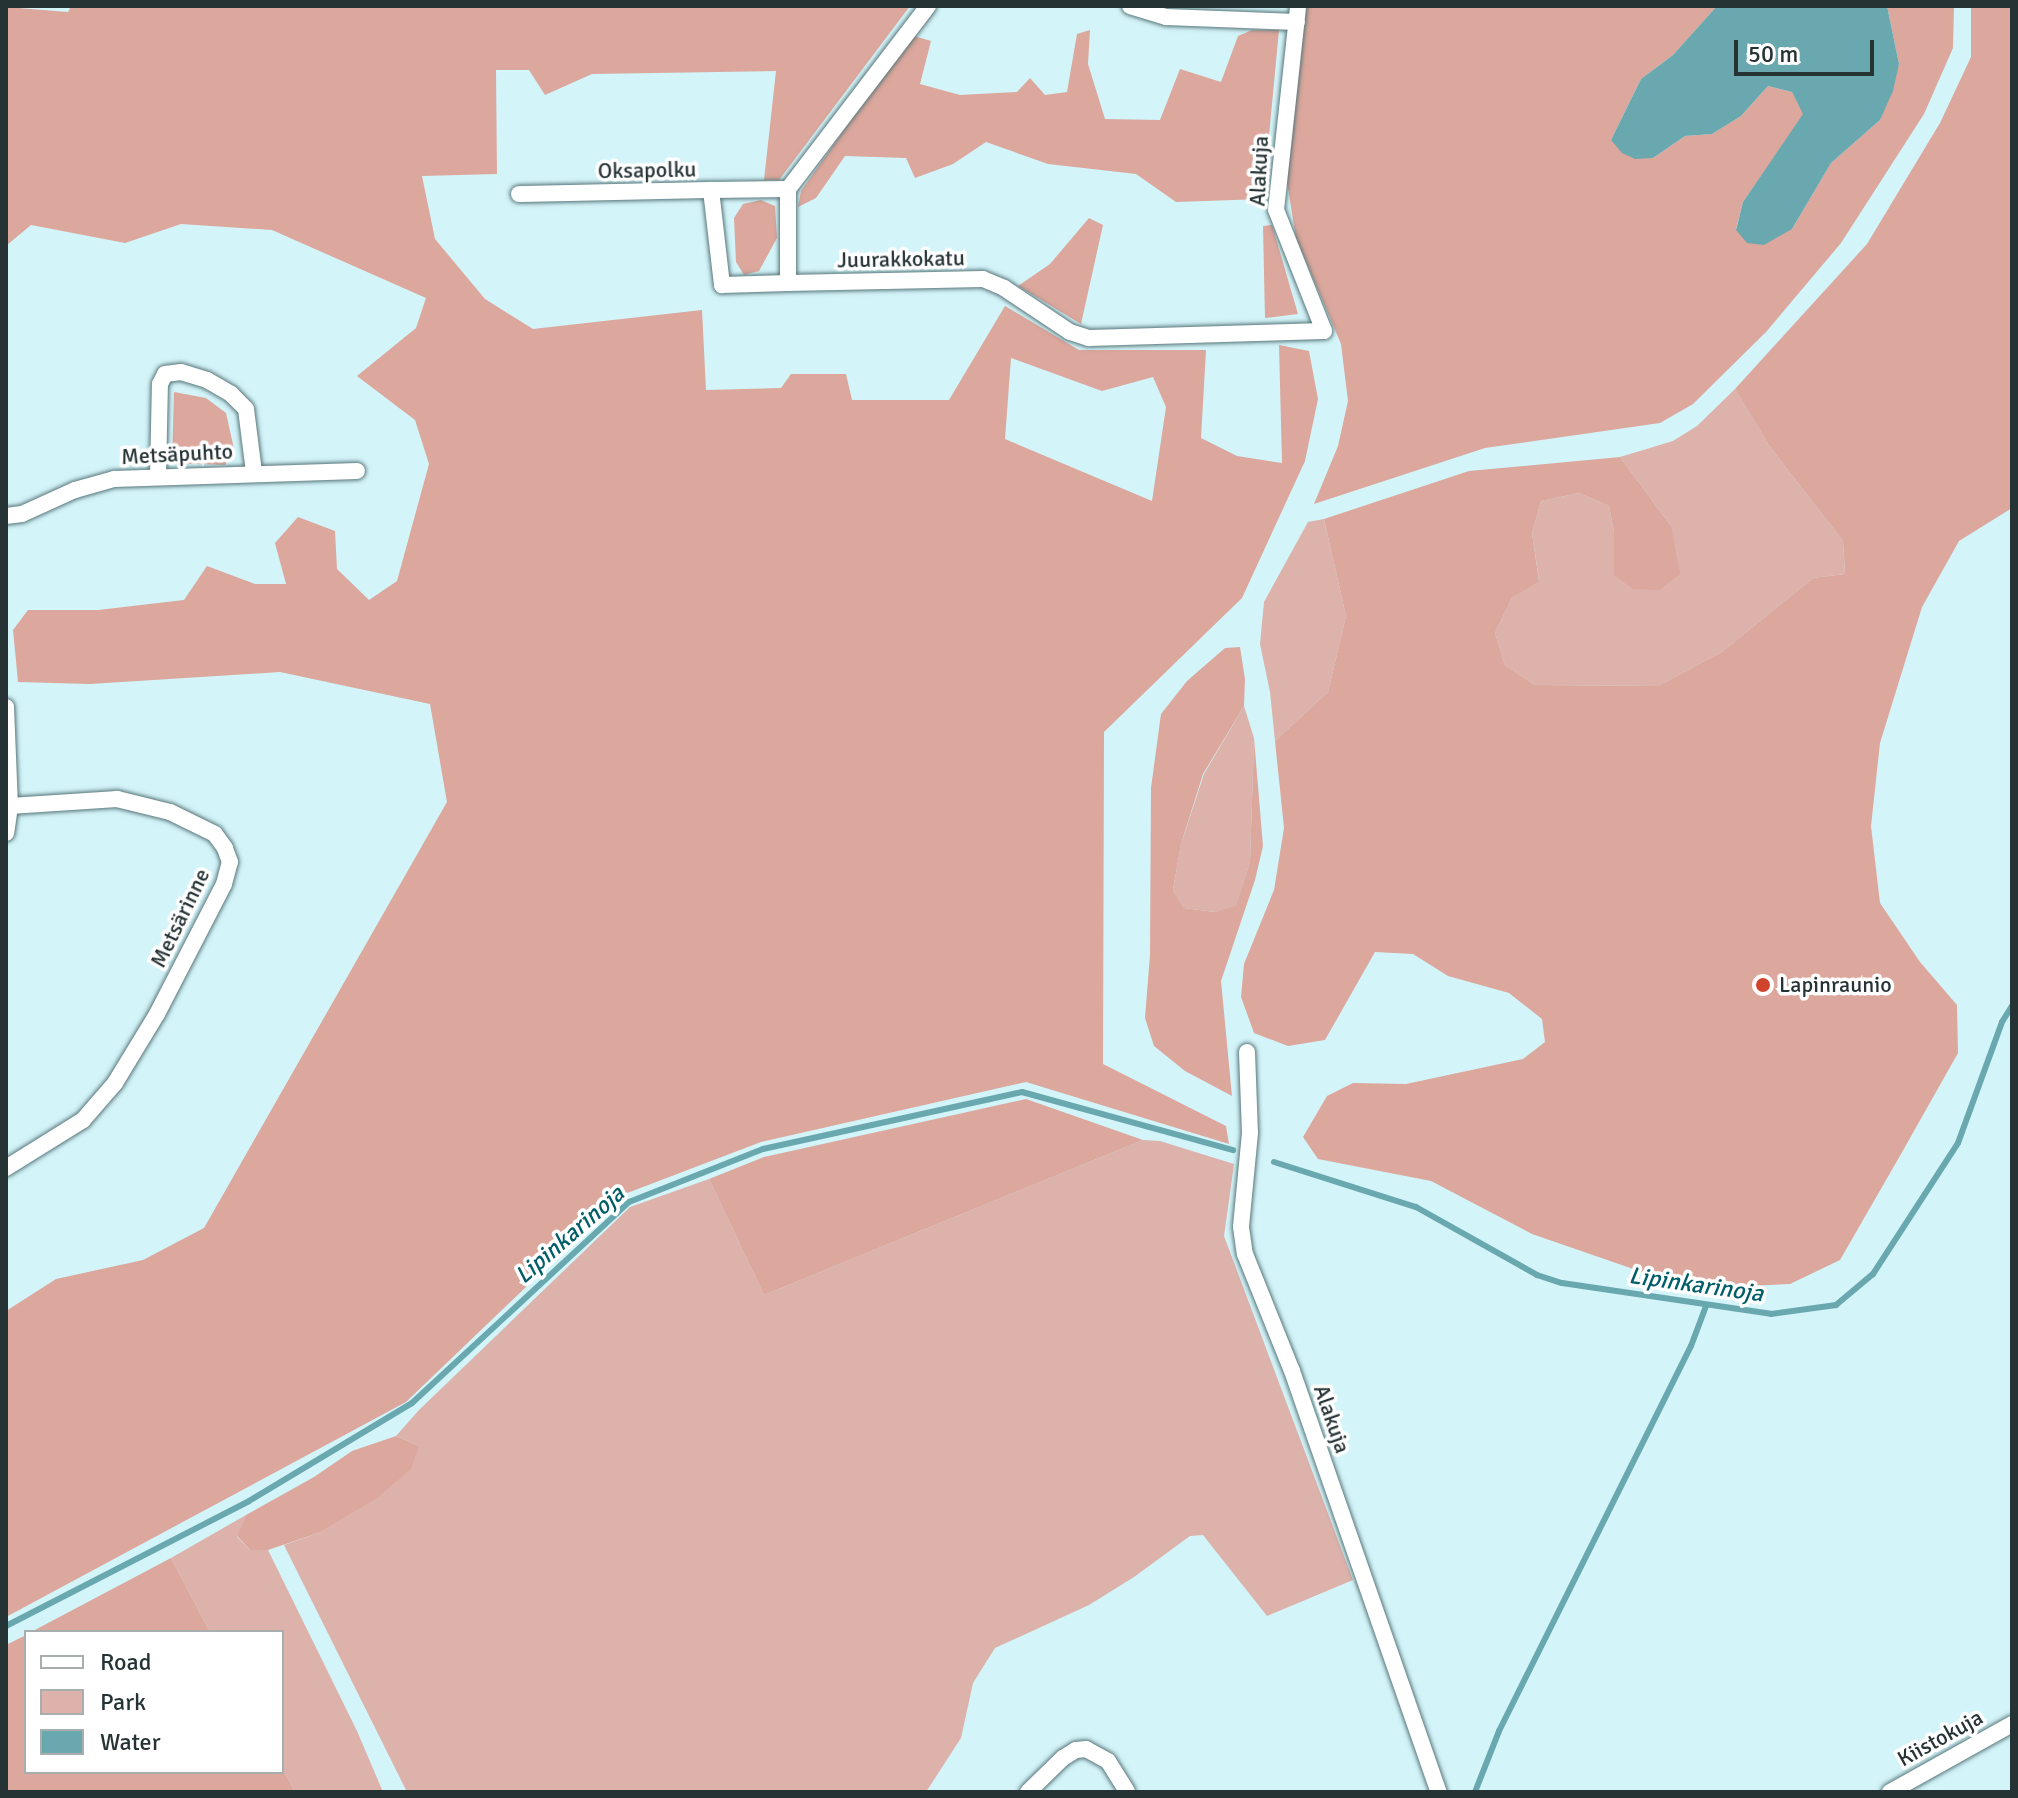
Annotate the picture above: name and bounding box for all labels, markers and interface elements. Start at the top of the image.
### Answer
scale bar [1738,24,1878,74]
text: 50 m [1748,39,1798,69]
street label: Alakuja [1244,135,1274,207]
street label: Oksapolku [598,156,696,184]
street label: Juurakkokatu [837,245,965,273]
street label: Metsäpuhto [120,438,234,470]
street label: Metsärinne [145,864,215,972]
place label: Lapinraunio [1779,972,1892,998]
marker: Lapinraunio [1754,976,1772,994]
water label: Lipinkarinoja [510,1180,630,1290]
water label: Lipinkarinoja [1627,1261,1765,1309]
street label: Alakuja [1308,1381,1356,1457]
legend [24,1630,284,1774]
text: Road [100,1647,151,1677]
text: Park [100,1687,146,1717]
street label: Kiistokuja [1893,1704,1987,1772]
text: Water [100,1727,160,1757]

